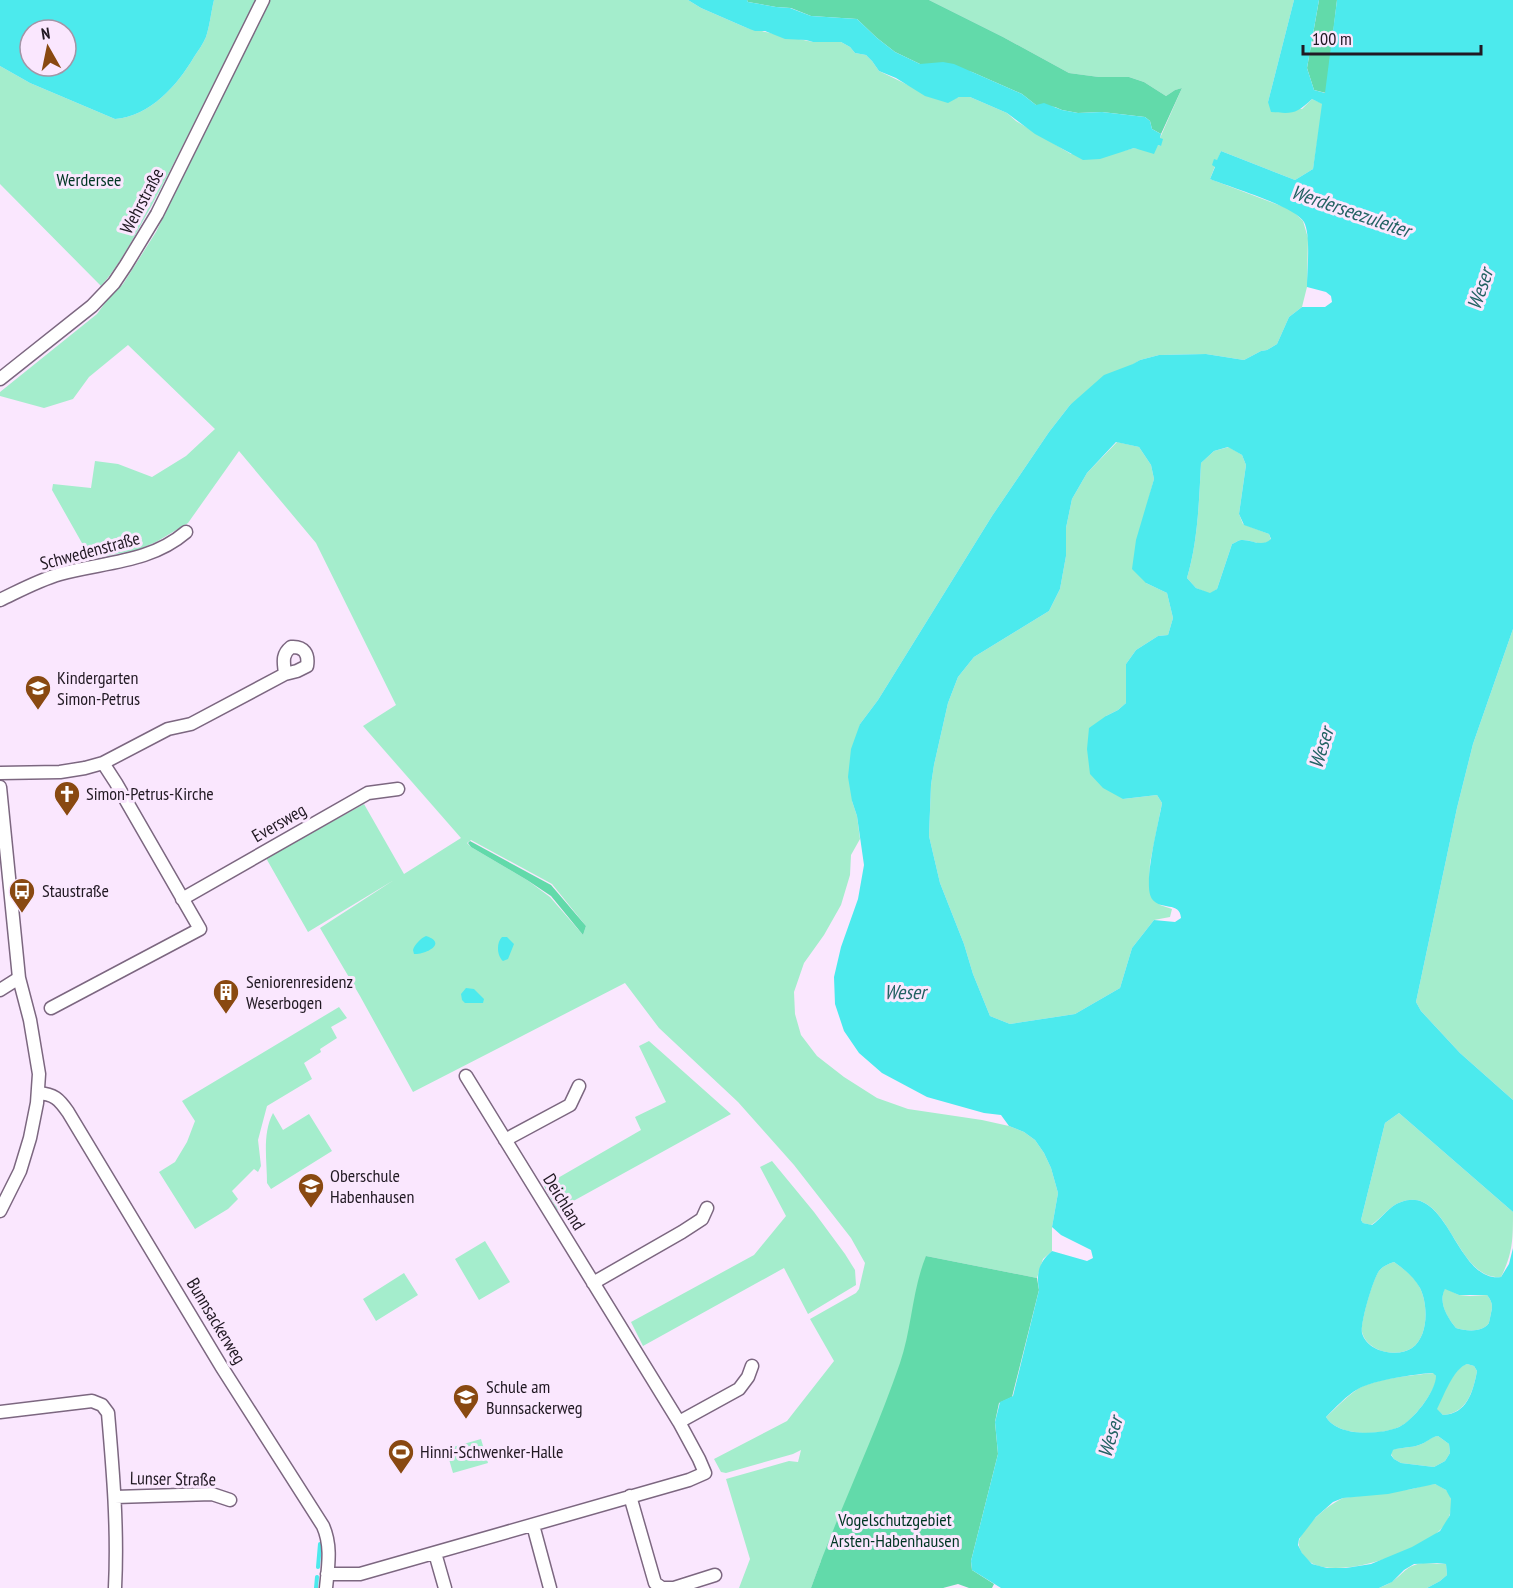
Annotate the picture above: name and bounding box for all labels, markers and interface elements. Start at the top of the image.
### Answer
north arrow [18,18,78,78]
scale bar [1303,18,1482,56]
text: N [40,23,51,44]
text: 100 m [1312,27,1352,50]
street label: Wehrstraße [115,164,168,238]
park label: Werdersee [57,168,121,191]
water label: Werderseezuleiter [1288,179,1416,244]
water label: Weser [1461,263,1500,313]
street label: Schwedenstraße [37,526,142,575]
place label: Kindergarten Simon-Petrus [57,666,140,710]
school or university icon: Kindergarten Simon-Petrus [23,673,53,711]
water label: Weser [1303,722,1340,772]
church icon: Simon-Petrus-Kirche [52,779,82,817]
place label: Simon-Petrus-Kirche [86,782,214,805]
street label: Eversweg [248,798,310,847]
bus stop icon: Staustraße [7,876,37,914]
place label: Staustraße [42,879,109,902]
place label: Seniorenresidenz Weserbogen [246,970,353,1014]
building icon: Seniorenresidenz Weserbogen [211,977,241,1015]
water label: Weser [884,979,928,1005]
place label: Oberschule Habenhausen [330,1164,414,1208]
street label: Deichland [538,1169,591,1234]
school or university icon: Oberschule Habenhausen [296,1171,326,1209]
street label: Bunnsackerweg [182,1273,251,1368]
place label: Schule am Bunnsackerweg [486,1375,582,1419]
school or university icon: Schule am Bunnsackerweg [451,1382,481,1420]
water label: Weser [1092,1411,1129,1461]
sports icon: Hinni-Schwenker-Halle [386,1437,416,1475]
place label: Hinni-Schwenker-Halle [420,1440,563,1463]
street label: Lunser Straße [130,1466,216,1491]
park label: Vogelschutzgebiet Arsten-Habenhausen [830,1508,960,1552]

